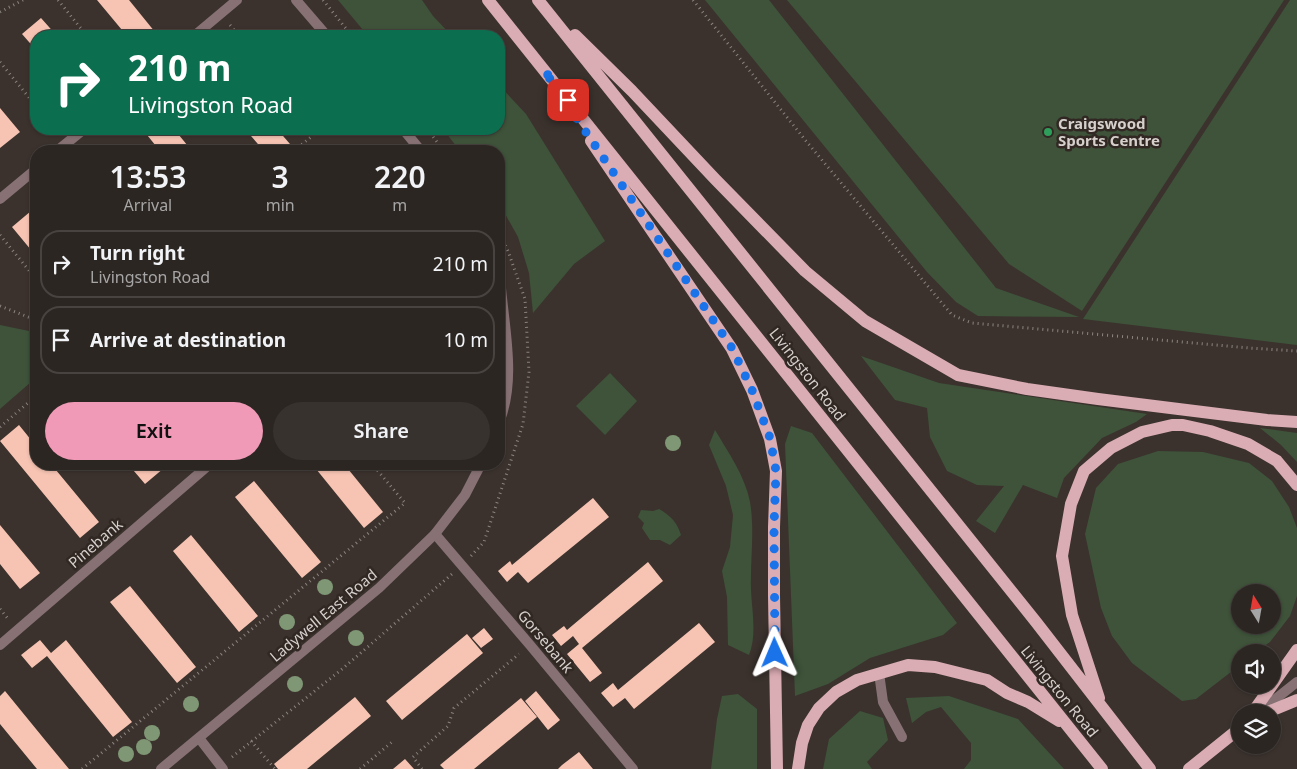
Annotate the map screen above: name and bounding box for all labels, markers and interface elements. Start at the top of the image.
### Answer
text: 210 m [128,44,231,91]
icon: right [45,50,110,115]
pin [547,79,589,121]
icon: arrive [554,86,582,114]
text: Livingston Road [128,89,293,119]
place label: Craigswood Sports Centre [1058,113,1160,150]
marker: Craigswood Sports Centre [1042,126,1054,138]
text: 13:53 [109,156,186,197]
text: 3 [272,156,289,197]
text: 220 [374,156,426,197]
text: Arrival [123,194,172,216]
text: min [266,194,295,216]
text: m [392,194,407,216]
text: Turn right [90,240,185,266]
icon: right [47,250,75,278]
text: 210 m [433,251,488,277]
text: Livingston Road [90,266,210,288]
street label: Livingston Road [765,323,851,425]
icon: arrive [47,326,75,354]
text: Arrive at destination [90,327,286,353]
text: 10 m [444,327,488,353]
button: Exit [45,402,263,460]
button: Share [273,402,490,460]
street label: Pinebank [64,514,126,572]
street label: Ladywell East Road [265,564,381,666]
north arrow [1231,584,1281,634]
map controls [1231,584,1281,754]
street label: Gorsebank [514,605,578,677]
position arrow [748,626,800,678]
street label: Livingston Road [1017,641,1103,741]
button: sound [1231,644,1281,694]
button: layers [1231,704,1281,754]

